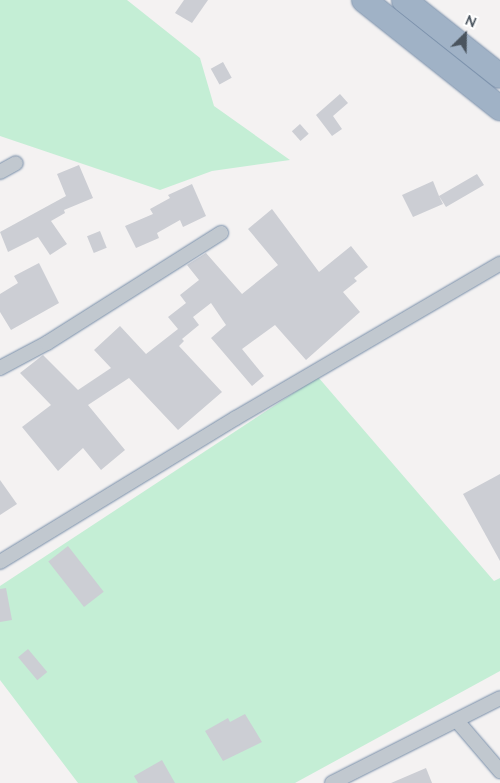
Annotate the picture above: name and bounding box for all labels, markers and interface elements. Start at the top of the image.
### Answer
north arrow [440,10,490,60]
text: N [462,11,479,32]

